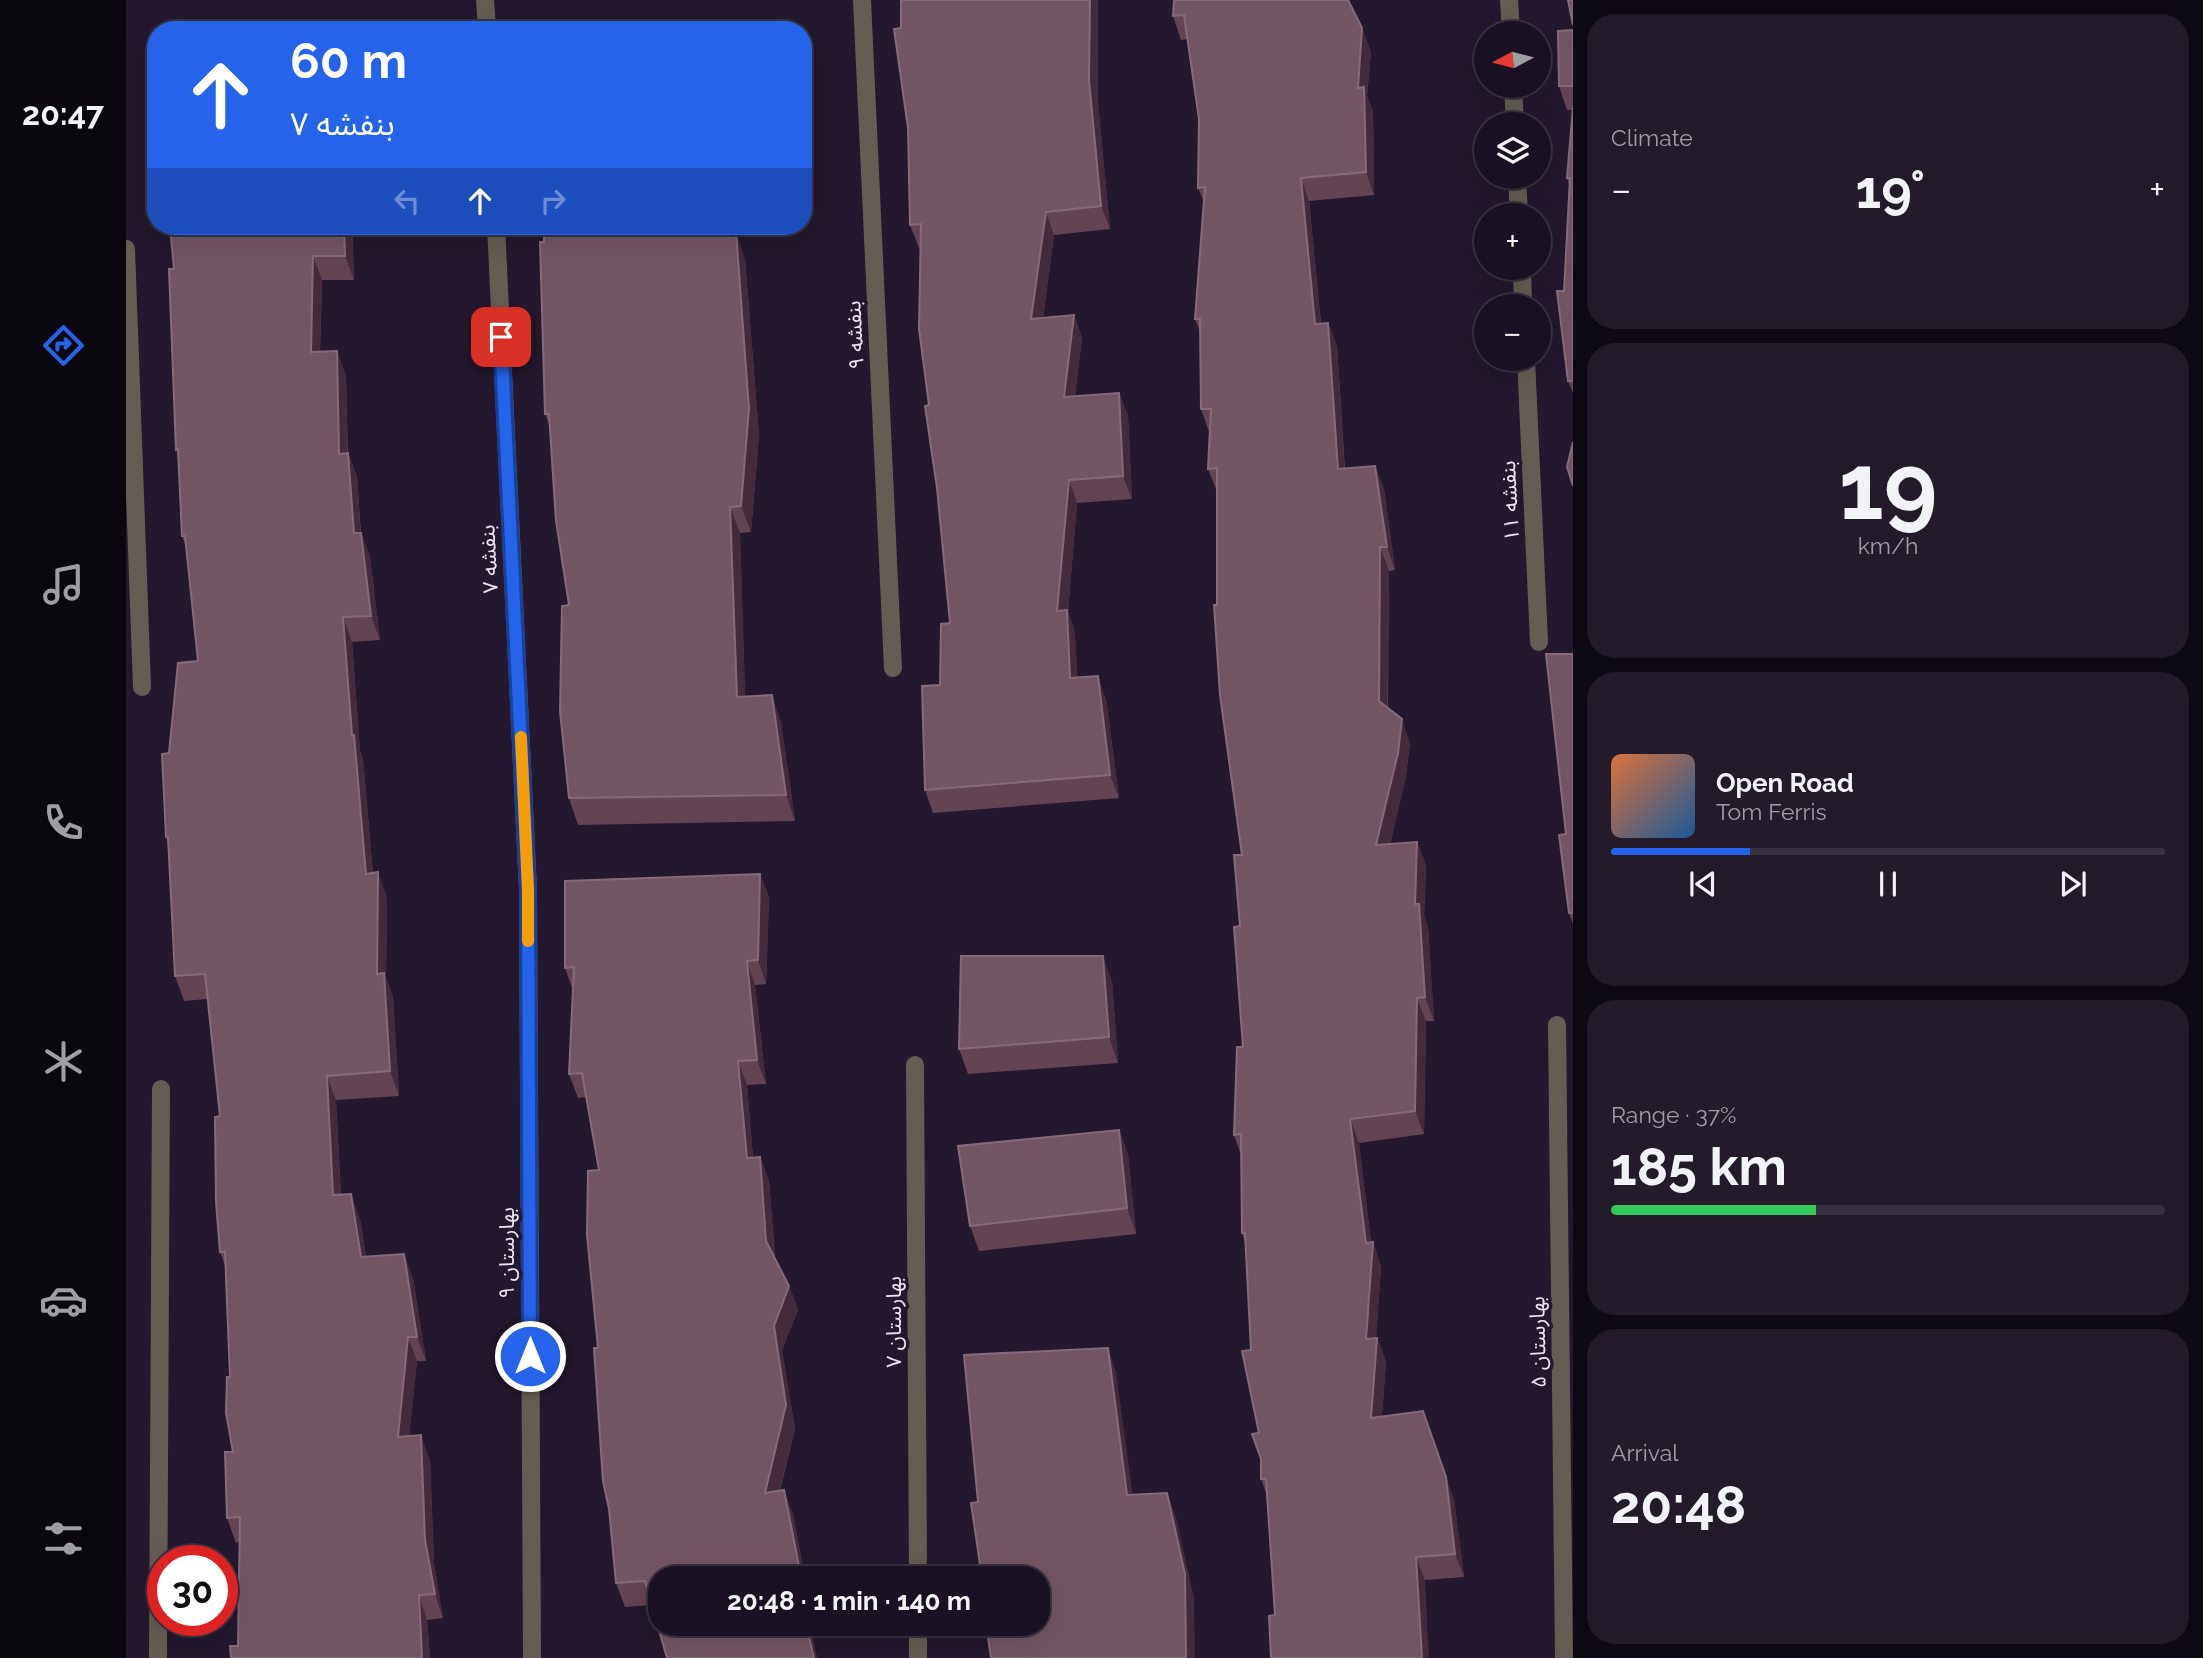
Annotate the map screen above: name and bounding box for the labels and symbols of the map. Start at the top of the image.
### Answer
north arrow [1474,21,1550,98]
street label: بنفشه ۹ [840,300,869,370]
pin [471,307,531,367]
street label: بنفشه ۱۱ [1495,460,1524,542]
street label: بنفشه ۷ [474,524,503,594]
street label: بهارستان ۹ [494,1207,519,1299]
street label: بهارستان ۷ [881,1276,906,1368]
street label: بهارستان ۵ [1524,1296,1551,1388]
position arrow [493,1319,567,1393]
speed limit sign: 30 [147,1545,238,1636]

